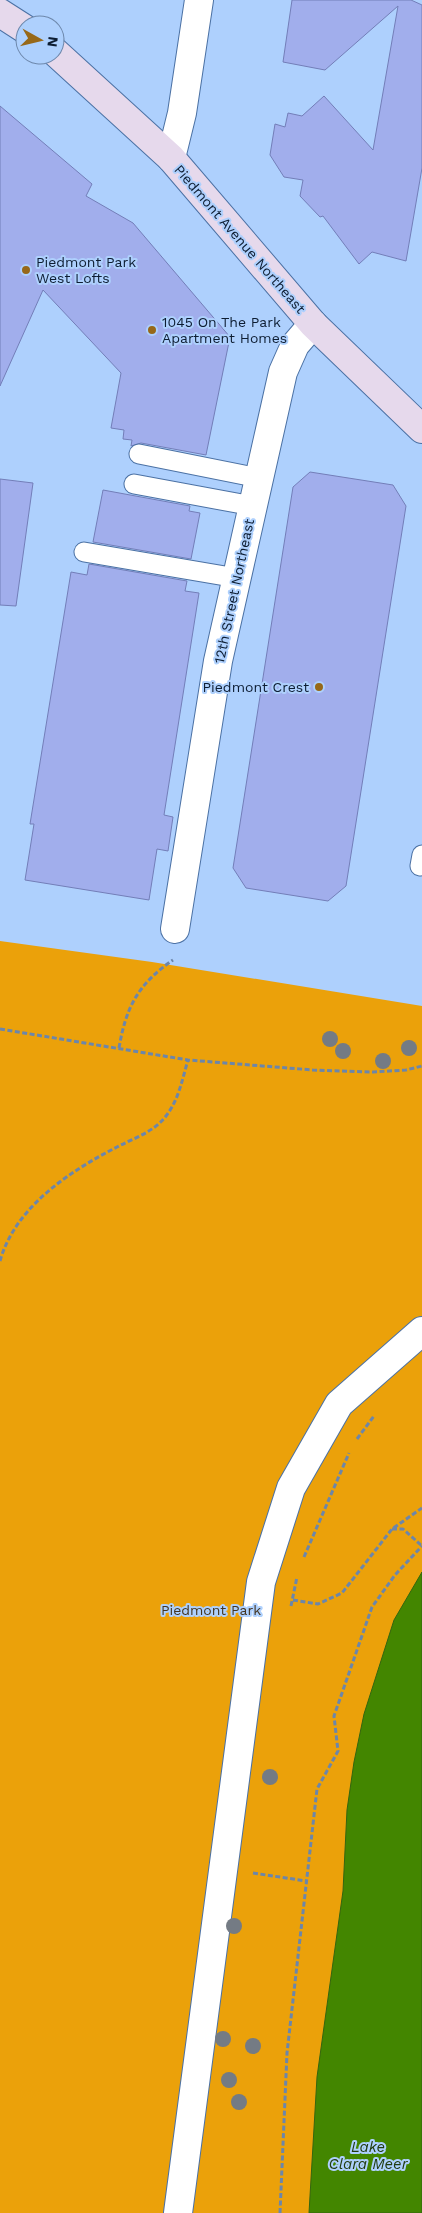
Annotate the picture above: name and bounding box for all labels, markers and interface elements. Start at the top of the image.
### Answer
north arrow [15,15,65,65]
text: N [44,36,62,48]
street label: Piedmont Avenue Northeast [171,162,309,317]
place label: Piedmont Park West Lofts [36,254,136,286]
marker: Piedmont Park West Lofts [20,264,32,276]
place label: 1045 On The Park Apartment Homes [162,314,287,346]
marker: 1045 On The Park Apartment Homes [146,324,158,336]
street label: 12th Street Northeast [211,517,257,665]
place label: Piedmont Crest [203,679,309,695]
marker: Piedmont Crest [313,681,325,693]
park label: Piedmont Park [161,1602,261,1618]
water label: Lake Clara Meer [329,2138,409,2173]

